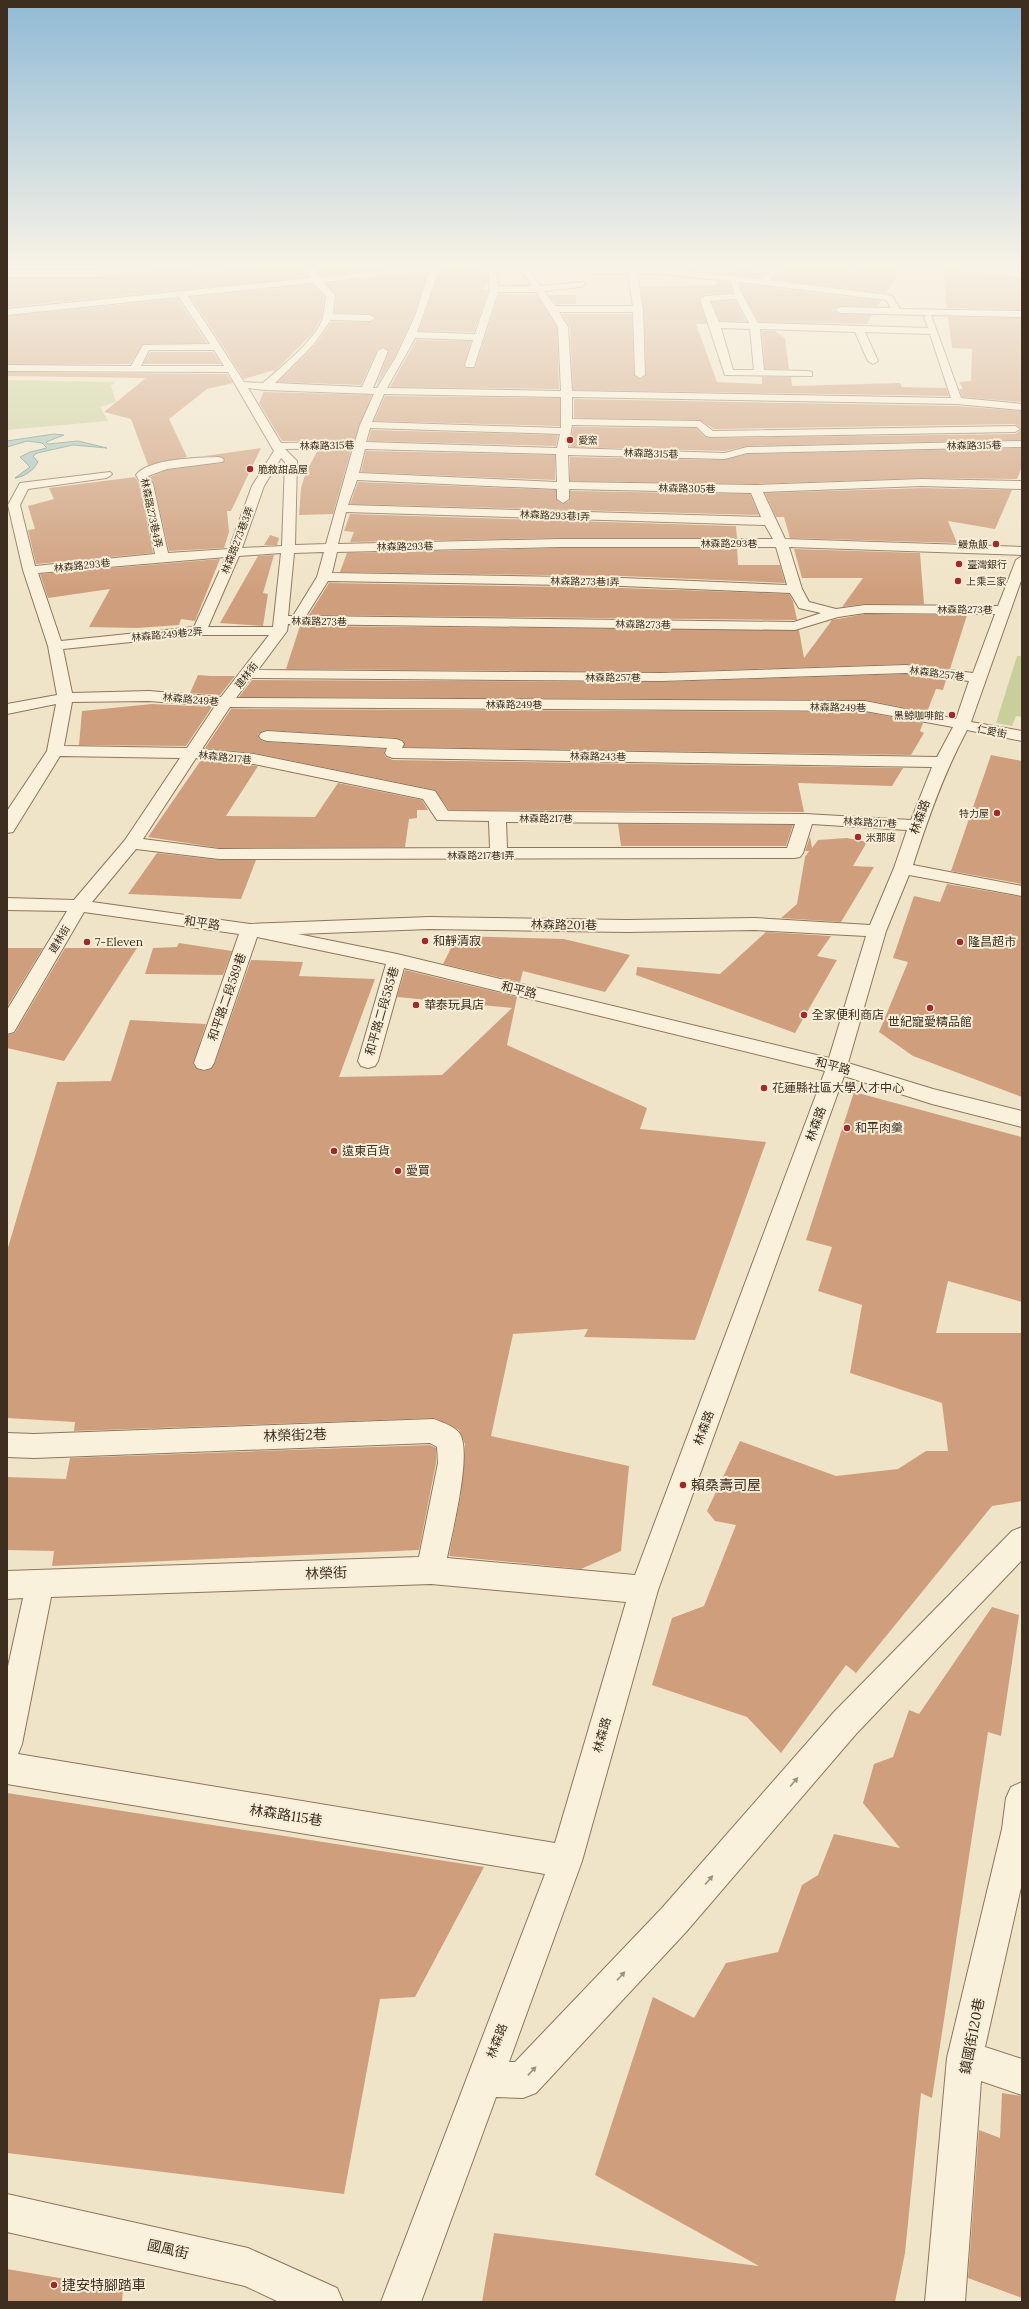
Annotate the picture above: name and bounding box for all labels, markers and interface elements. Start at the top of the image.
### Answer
place label: 愛窯 [578,434,598,447]
marker: 愛窯 [565,435,575,445]
street label: 林森路315巷 [300,439,354,452]
street label: 林森路315巷 [947,439,1001,452]
street label: 林森路315巷 [623,446,679,461]
place label: 脆敘甜品屋 [258,463,308,476]
marker: 脆敘甜品屋 [245,464,255,474]
street label: 林森路273巷4弄 [138,477,165,549]
street label: 林森路305巷 [658,482,716,495]
street label: 林森路273巷3弄 [219,505,256,576]
street label: 林森路293巷1弄 [520,508,590,523]
street label: 林森路293巷 [701,537,757,550]
place label: 鰻魚飯 [958,538,988,551]
marker: 鰻魚飯 [991,539,1001,549]
street label: 林森路293巷 [377,540,433,553]
street label: 林森路293巷 [53,556,111,575]
place label: 臺灣銀行 [967,558,1007,571]
marker: 臺灣銀行 [954,559,964,569]
street label: 林森路273巷1弄 [550,574,620,589]
place label: 上乘三家 [966,575,1007,588]
marker: 上乘三家 [953,576,963,586]
street label: 林森路273巷 [937,603,993,616]
street label: 林森路273巷 [291,615,347,628]
street label: 林森路273巷 [615,618,671,631]
street label: 林森路249巷2弄 [131,625,203,644]
street label: 建林街 [232,659,261,691]
street label: 林森路257巷 [909,664,965,683]
street label: 林森路257巷 [585,671,641,684]
street label: 林森路249巷 [162,691,220,708]
street label: 林森路249巷 [486,698,542,711]
street label: 林森路249巷 [810,701,866,714]
place label: 黑鯨咖啡館 [894,709,944,722]
marker: 黑鯨咖啡館 [947,710,957,720]
street label: 仁愛街 [976,722,1008,741]
street label: 林森路217巷 [198,748,252,767]
street label: 林森路243巷 [570,750,626,763]
street label: 林森路 [906,797,933,836]
place label: 特力屋 [959,807,989,820]
marker: 特力屋 [992,808,1002,818]
street label: 林森路217巷 [519,812,573,825]
street label: 林森路217巷 [843,815,897,830]
place label: 米那度 [866,831,896,844]
marker: 米那度 [853,832,863,842]
street label: 林森路217巷1弄 [447,849,515,862]
street label: 和平路 [183,913,221,932]
street label: 林森路201巷 [531,916,597,933]
street label: 建林街 [46,923,73,955]
place label: 和靜清寂 [433,933,481,948]
place label: 7-Eleven [95,934,143,949]
place label: 隆昌超市 [968,934,1016,949]
marker: 和靜清寂 [420,936,430,946]
marker: 7-Eleven [82,937,92,947]
marker: 隆昌超市 [955,937,965,947]
street label: 和平路二段589巷 [204,951,249,1043]
street label: 和平路二段585巷 [362,965,401,1057]
street label: 和平路 [500,978,538,1001]
place label: 華泰玩具店 [424,997,484,1012]
marker: 華泰玩具店 [411,1000,421,1010]
marker: 世紀寵愛精品館 [925,1003,935,1013]
place label: 全家便利商店 [812,1007,884,1022]
marker: 全家便利商店 [799,1010,809,1020]
place label: 世紀寵愛精品館 [888,1014,972,1029]
street label: 和平路 [814,1054,852,1077]
place label: 花蓮縣社區大學人才中心 [772,1080,904,1095]
marker: 花蓮縣社區大學人才中心 [759,1083,769,1093]
street label: 林森路 [802,1104,829,1143]
place label: 和平肉羹 [855,1120,903,1135]
marker: 和平肉羹 [842,1123,852,1133]
place label: 遠東百貨 [342,1143,390,1158]
marker: 遠東百貨 [329,1146,339,1156]
place label: 愛買 [406,1163,430,1178]
marker: 愛買 [393,1166,403,1176]
street label: 林森路 [690,1408,717,1447]
street label: 林榮街2巷 [263,1425,327,1445]
place label: 賴桑壽司屋 [691,1476,761,1494]
marker: 賴桑壽司屋 [678,1480,688,1490]
street label: 林榮街 [305,1563,347,1583]
street label: 林森路 [589,1715,614,1754]
one-way arrow [789,1778,798,1787]
street label: 林森路115巷 [248,1800,324,1830]
one-way arrow [704,1875,713,1886]
one-way arrow [616,1971,626,1981]
street label: 鎮國街120巷 [956,1996,988,2076]
street label: 林森路 [483,2021,510,2060]
one-way arrow [527,2066,537,2076]
street label: 國風街 [146,2236,190,2262]
place label: 捷安特腳踏車 [62,2276,146,2294]
marker: 捷安特腳踏車 [49,2280,59,2290]

